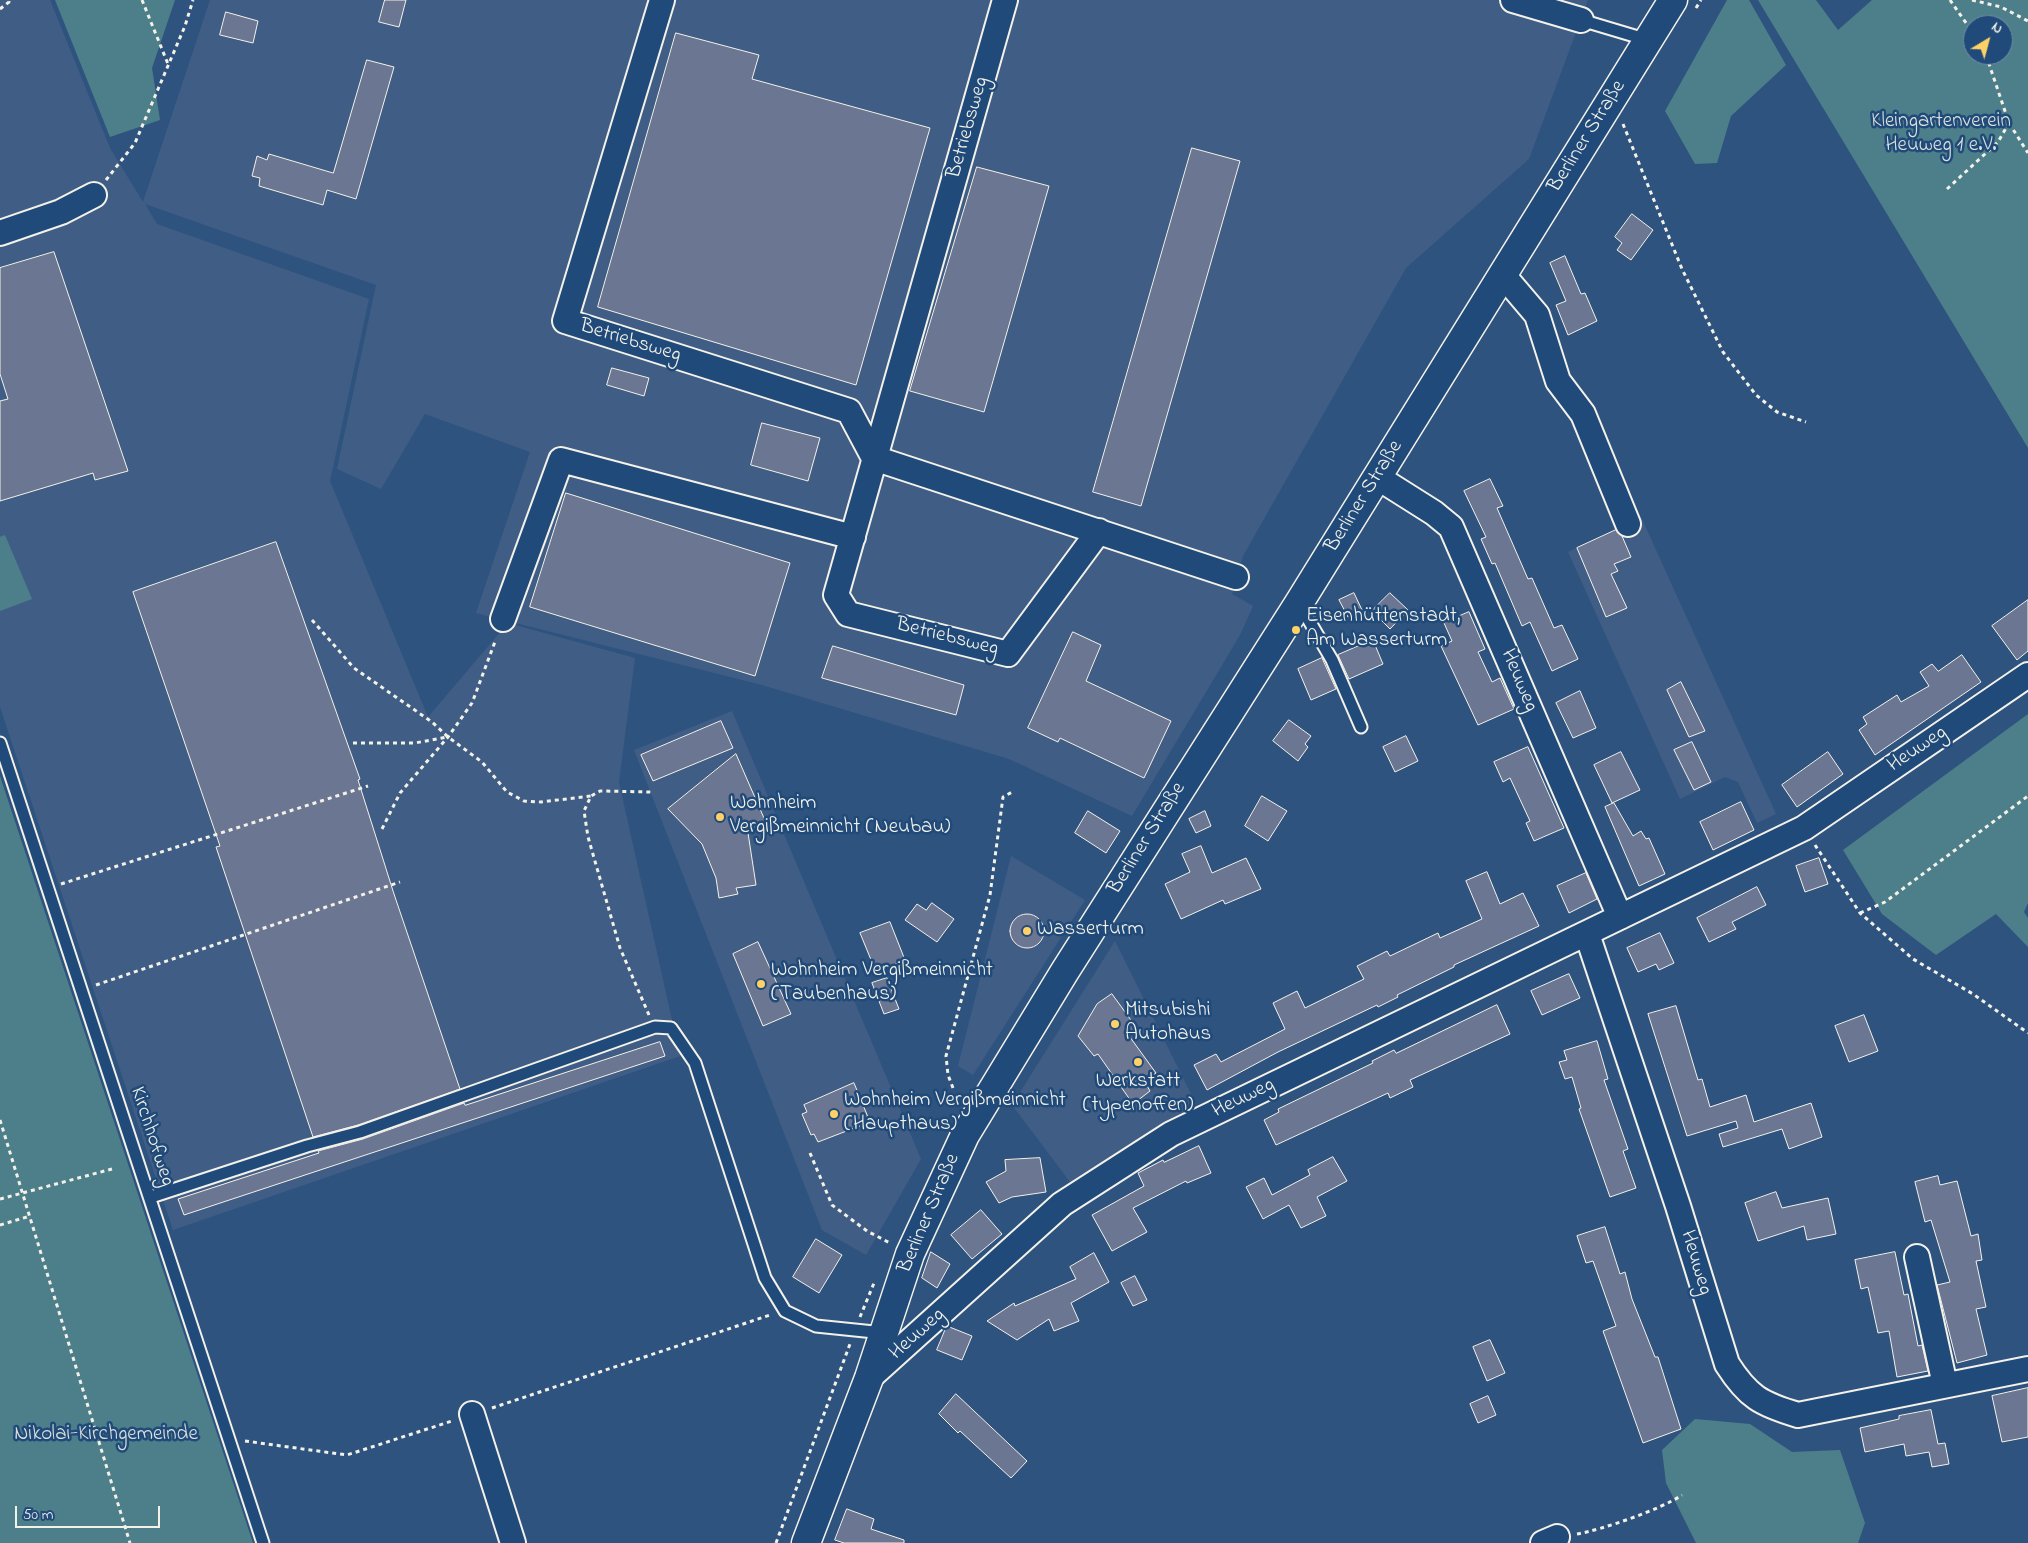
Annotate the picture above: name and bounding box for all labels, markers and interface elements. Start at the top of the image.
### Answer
north arrow [1963,15,2013,65]
text: N [1987,17,2007,40]
street label: Betriebsweg [942,74,996,182]
street label: Berliner Straße [1543,76,1633,198]
park label: Kleingartenverein Heuweg 1 e.V. [1871,110,2011,160]
street label: Betriebsweg [576,315,684,369]
street label: Berliner Straße [1320,436,1410,558]
place label: Eisenhüttenstadt, Am Wasserturm [1306,605,1460,655]
street label: Betriebsweg [893,613,1001,663]
marker: Eisenhüttenstadt, Am Wasserturm [1290,624,1302,636]
street label: Heuweg [1493,646,1543,716]
street label: Heuweg [1884,721,1952,779]
street label: Berliner Straße [1103,778,1193,900]
place label: Wohnheim Vergißmeinnicht (Neubau) [730,792,950,842]
marker: Wohnheim Vergißmeinnicht (Neubau) [714,811,726,823]
place label: Wasserturm [1037,918,1144,944]
marker: Wasserturm [1021,925,1033,937]
place label: Wohnheim Vergißmeinnicht (Taubenhaus) [771,959,993,1009]
marker: Wohnheim Vergißmeinnicht (Taubenhaus) [755,978,767,990]
place label: Mitsubishi Autohaus [1125,999,1211,1049]
marker: Mitsubishi Autohaus [1109,1018,1121,1030]
marker: Werkstatt (typenoffen) [1132,1056,1144,1068]
place label: Werkstatt (typenoffen) [1083,1070,1193,1120]
street label: Heuweg [1209,1073,1279,1125]
street label: Kirchhofweg [123,1084,179,1190]
place label: Wohnheim Vergißmeinnicht (Haupthaus) [844,1089,1066,1139]
marker: Wohnheim Vergißmeinnicht (Haupthaus) [828,1108,840,1120]
street label: Berliner Straße [893,1150,967,1278]
street label: Heuweg [1673,1228,1717,1298]
street label: Heuweg [885,1303,951,1367]
park label: Nikolai-Kirchgemeinde [14,1423,198,1449]
scale bar [18,1496,162,1528]
text: 50 m [23,1504,53,1526]

